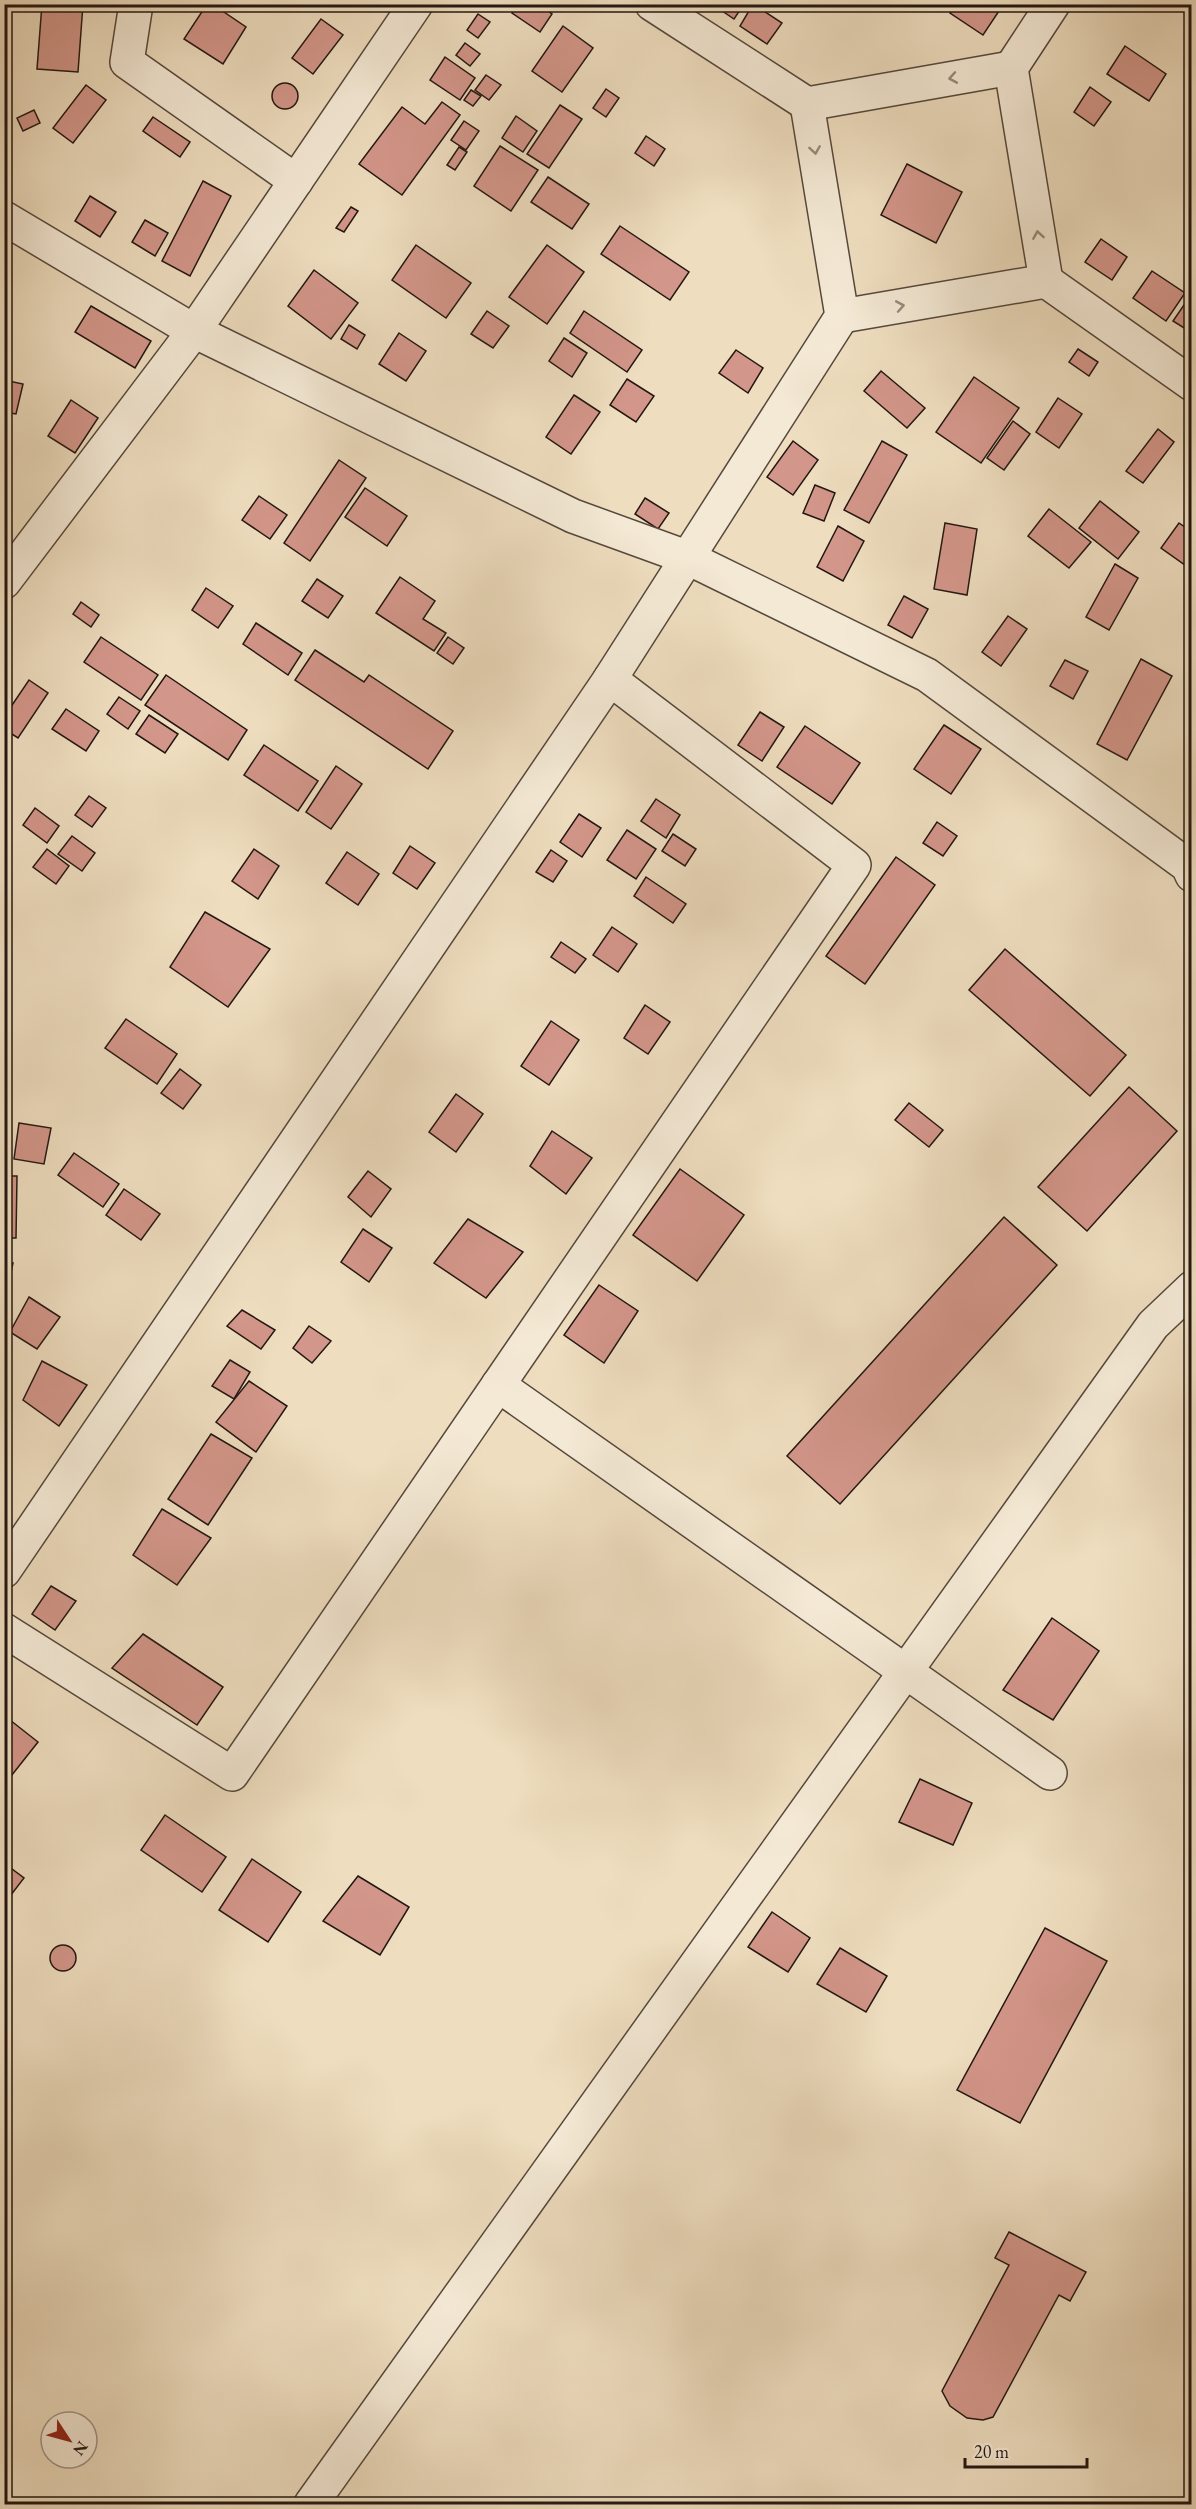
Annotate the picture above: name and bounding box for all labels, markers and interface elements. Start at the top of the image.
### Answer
one-way arrow [948,72,958,84]
one-way arrow [808,145,821,155]
one-way arrow [1032,230,1045,240]
one-way arrow [895,300,905,313]
north arrow [39,2410,99,2470]
scale bar [965,2431,1086,2469]
text: N [68,2437,93,2460]
text: 20 m [974,2440,1009,2463]

